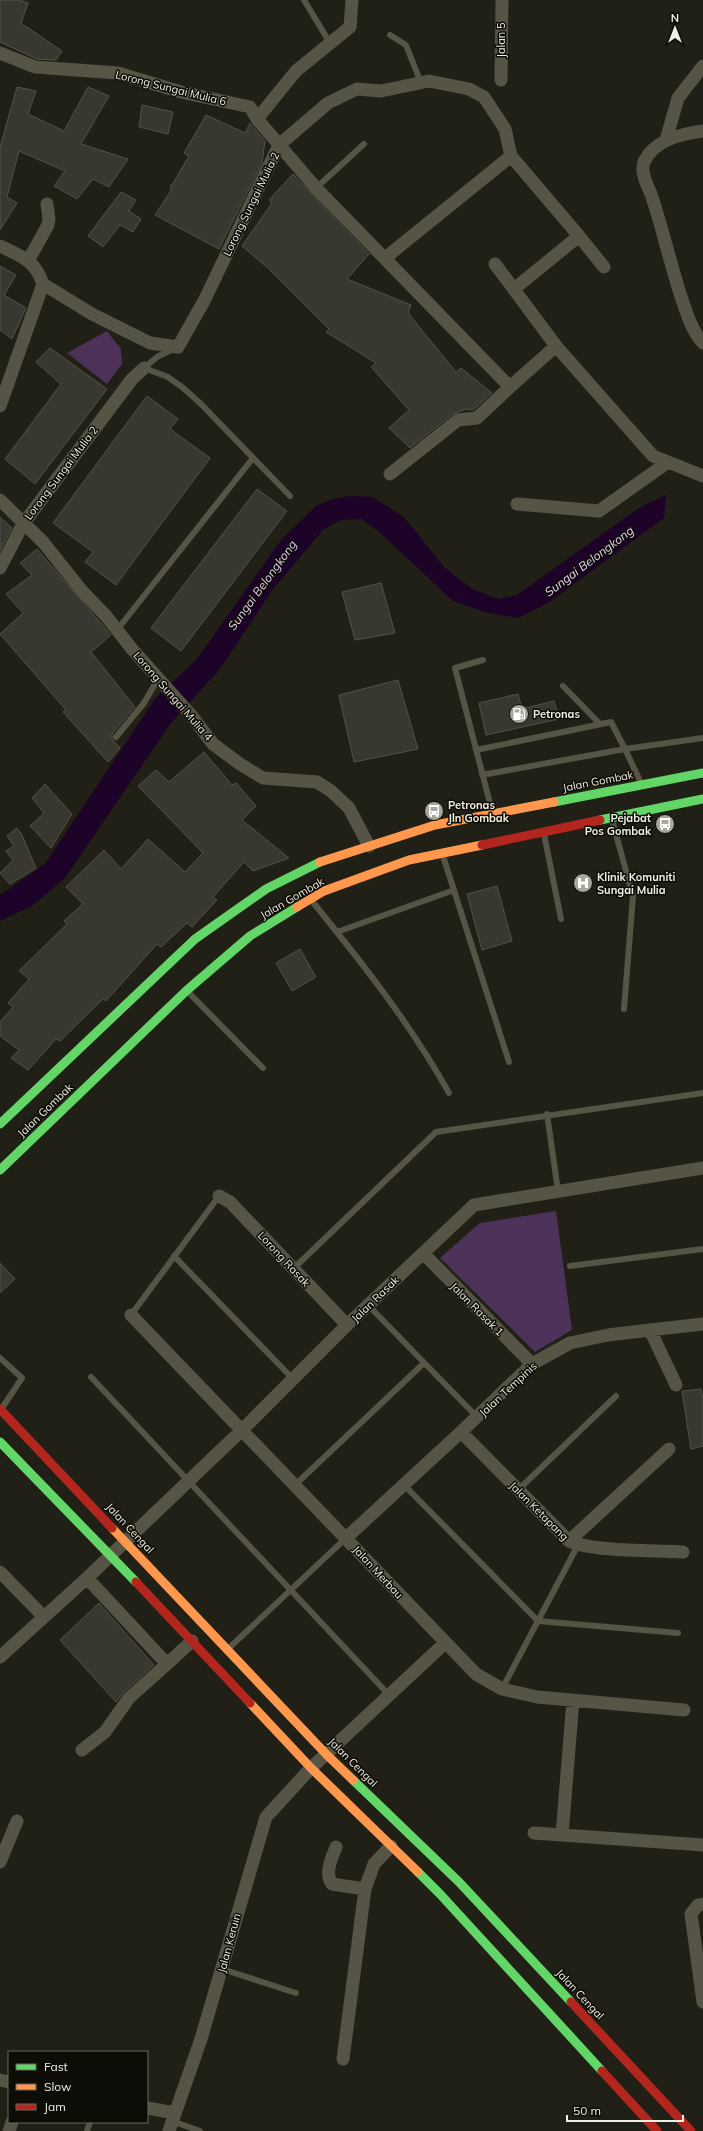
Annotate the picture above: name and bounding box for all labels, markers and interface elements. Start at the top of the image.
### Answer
north arrow [655,8,695,48]
text: N [671,11,679,25]
street label: Jalan 5 [494,22,508,58]
street label: Lorong Sungai Mulia 6 [114,67,228,109]
street label: Lorong Sungai Mulia 2 [220,149,282,258]
street label: Lorong Sungai Mulia 2 [21,423,101,523]
water label: Sungai Belongkong [541,523,637,599]
water label: Sungai Belongkong [224,537,300,633]
street label: Lorong Sungai Mulia 4 [130,648,216,744]
fuel station icon: Petronas [508,703,530,725]
place label: Petronas [533,707,580,721]
street label: Jalan Gombak [562,767,635,795]
place label: Petronas Jln Gombak [448,798,510,825]
bus stop icon: Petronas Jln Gombak [423,800,445,822]
place label: Pejabat Pos Gombak [585,811,652,838]
bus stop icon: Pejabat Pos Gombak [654,813,676,835]
place label: Klinik Komuniti Sungai Mulia [597,870,675,897]
hospital icon: Klinik Komuniti Sungai Mulia [572,872,594,894]
street label: Jalan Gombak [257,874,327,922]
street label: Jalan Gombak [14,1080,76,1140]
street label: Lorong Rasak [255,1229,313,1290]
street label: Jalan Rasak [348,1273,402,1325]
street label: Jalan Rasak 1 [447,1279,507,1339]
street label: Jalan Tempinis [476,1359,540,1419]
street label: Jalan Ketapang [506,1478,572,1544]
street label: Jalan Cengal [103,1500,157,1556]
street label: Jalan Merbau [350,1542,406,1602]
street label: Jalan Cengal [325,1734,381,1790]
street label: Jalan Keruin [214,1912,244,1974]
street label: Jalan Cengal [553,1966,607,2022]
legend [8,2051,148,2123]
text: Fast [44,2059,68,2074]
text: Slow [44,2079,72,2094]
scale bar [567,2097,683,2123]
text: Jam [44,2099,66,2114]
text: 50 m [573,2103,601,2118]

